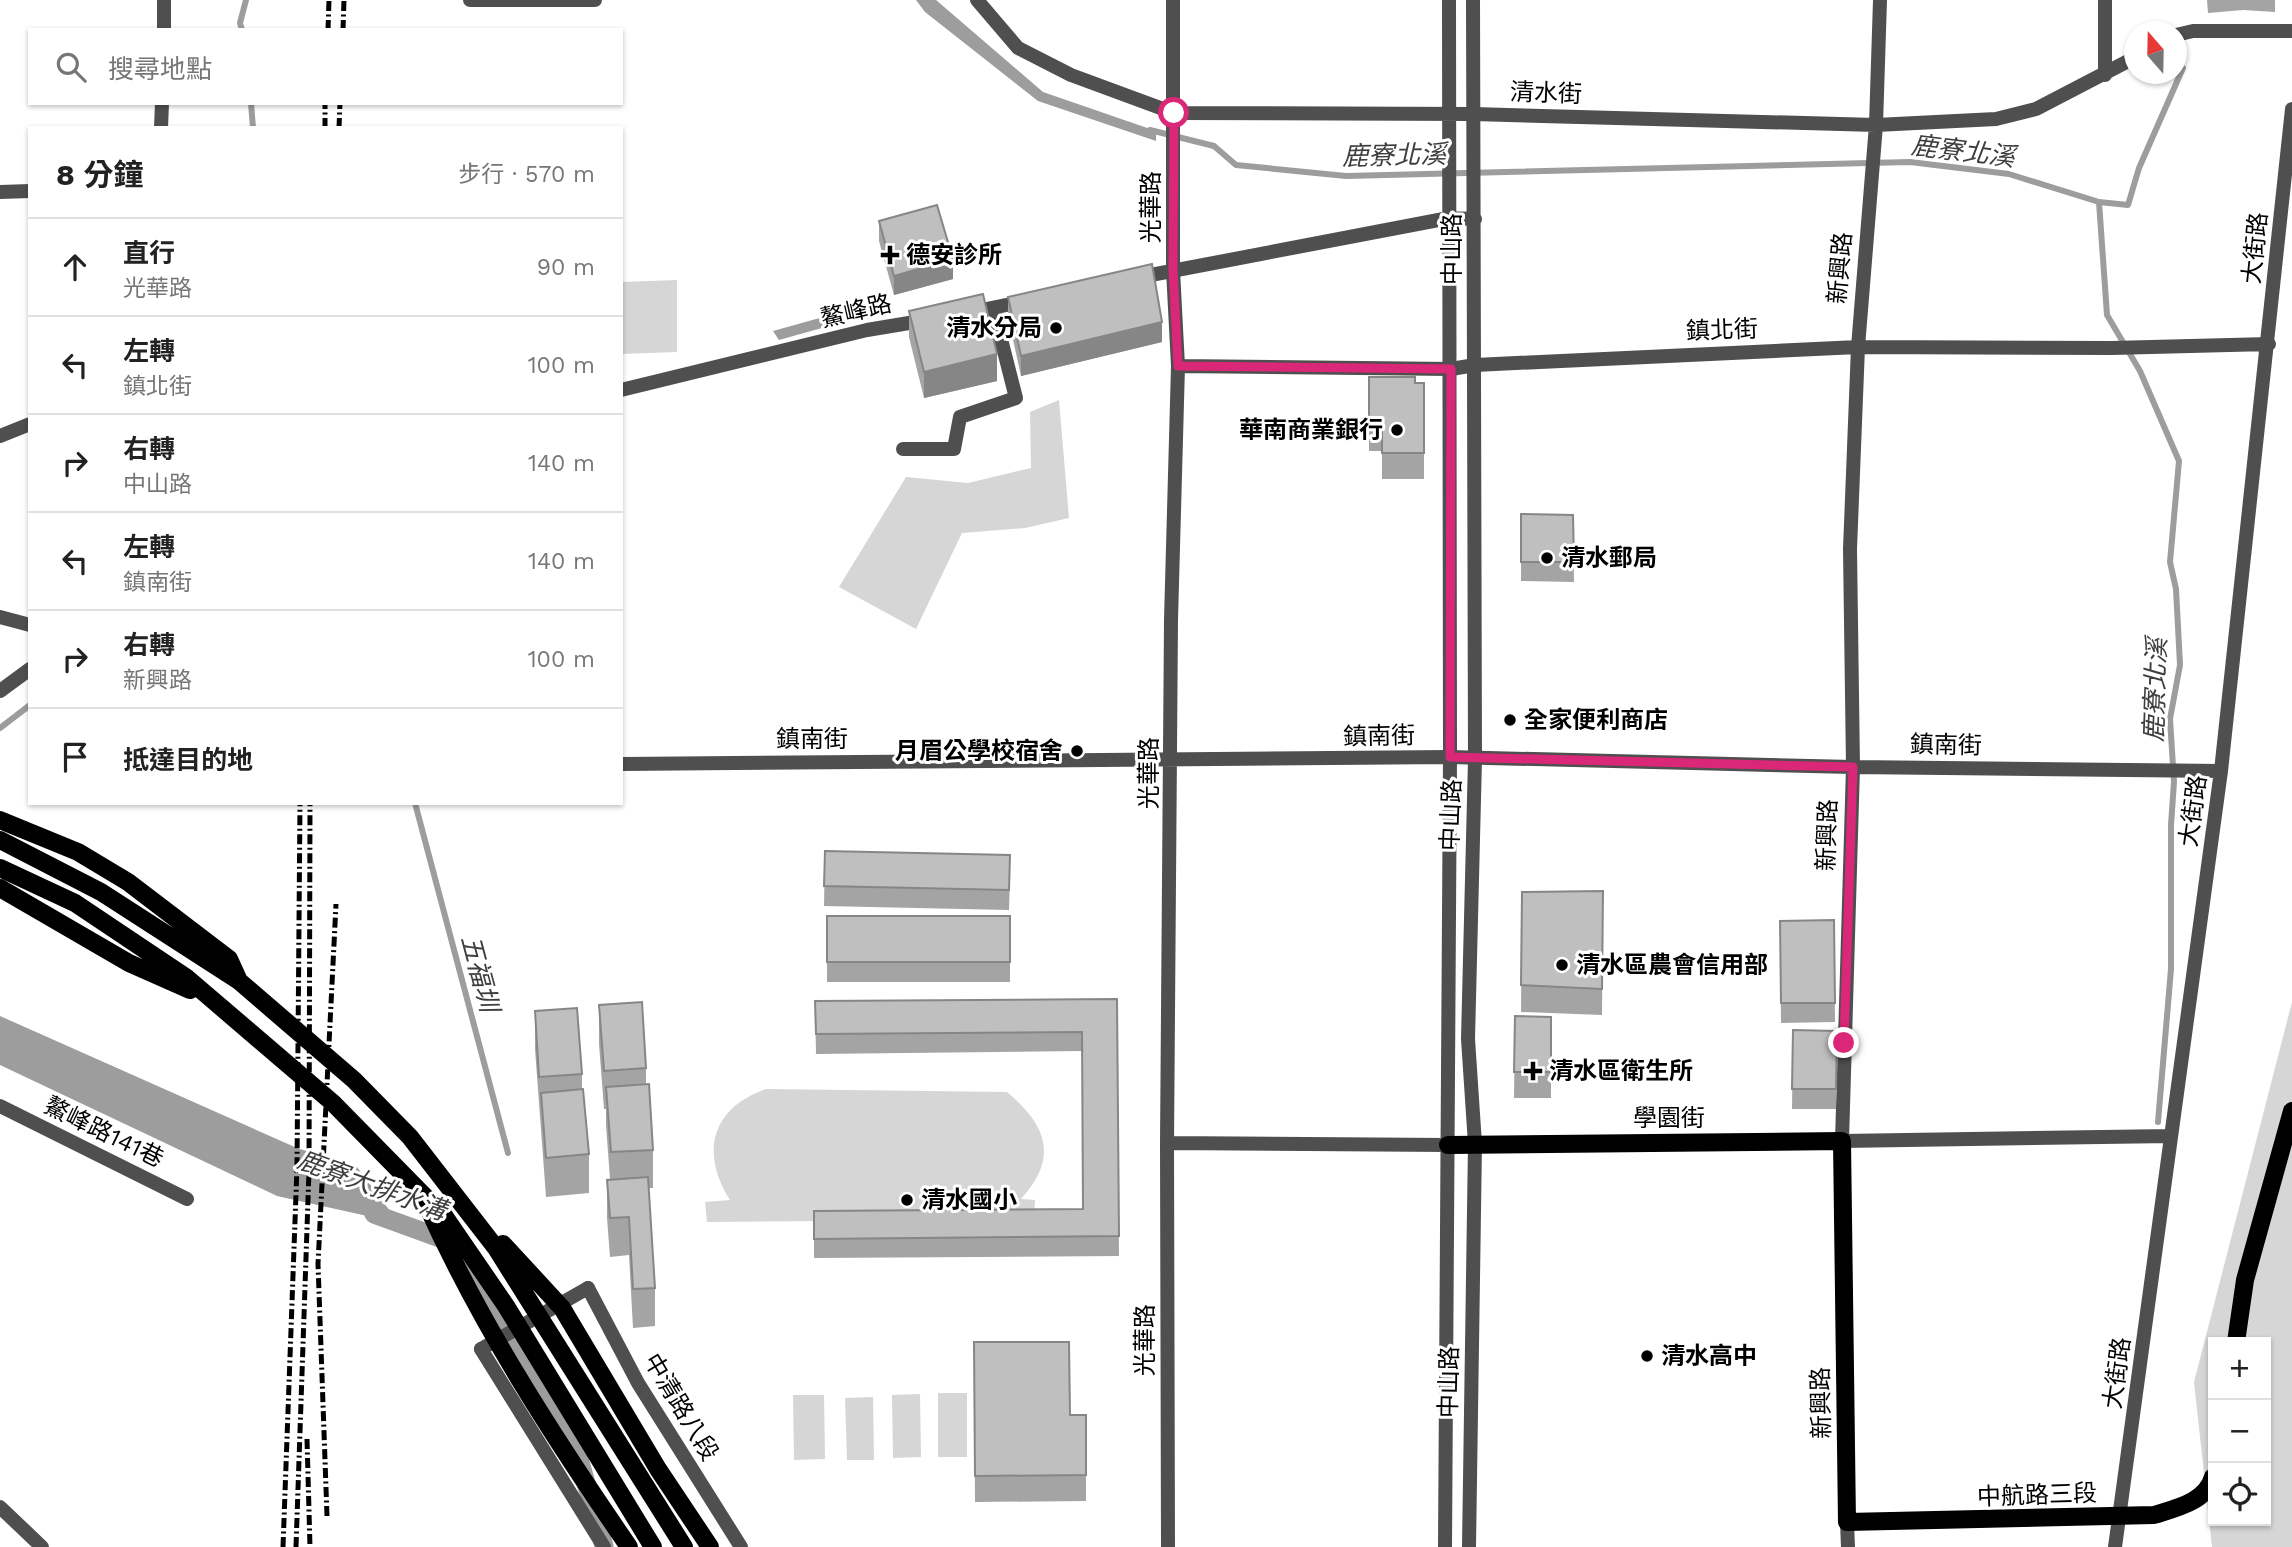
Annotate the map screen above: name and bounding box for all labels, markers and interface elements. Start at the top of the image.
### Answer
north arrow [2124,21,2187,84]
search box [28,28,623,105]
icon: search [52,48,90,86]
text: 搜尋地點 [108,54,212,84]
street label: 清水街 [1510,78,1582,108]
route start [1158,97,1189,128]
water label: 鹿寮北溪 [1910,130,2020,173]
water label: 鹿寮北溪 [1342,139,1450,171]
text: 8 分鐘 [56,157,143,192]
text: 步行 · 570 m [458,161,595,188]
street label: 光華路 [1137,171,1165,243]
street label: 大街路 [2237,211,2273,285]
street label: 中山路 [1438,213,1466,285]
street label: 新興路 [1823,231,1857,305]
text: 直行 [123,238,175,268]
place label: 德安診所 [906,241,1002,269]
marker: 德安診所 [880,245,900,265]
icon: ahead [56,248,94,286]
text: 90 m [537,254,595,281]
text: 光華路 [123,275,192,302]
street label: 鰲峰路 [818,289,894,333]
place label: 清水分局 [946,314,1042,342]
street label: 鎮北街 [1686,315,1758,345]
marker: 清水分局 [1048,320,1064,336]
text: 左轉 [123,336,175,366]
icon: left [56,346,94,384]
text: 100 m [528,352,595,379]
text: 鎮北街 [123,373,192,400]
place label: 華南商業銀行 [1239,416,1383,444]
marker: 華南商業銀行 [1389,422,1405,438]
text: 右轉 [123,434,175,464]
icon: right [56,444,94,482]
text: 140 m [528,450,595,477]
text: 中山路 [123,471,192,498]
text: 左轉 [123,532,175,562]
icon: left [56,542,94,580]
place label: 清水郵局 [1561,544,1657,572]
text: 140 m [528,548,595,575]
marker: 清水郵局 [1539,550,1555,566]
text: 鎮南街 [123,569,192,596]
text: 右轉 [123,630,175,660]
water label: 鹿寮北溪 [2138,634,2172,742]
icon: right [56,640,94,678]
text: 100 m [528,646,595,673]
text: 新興路 [123,667,192,694]
place label: 全家便利商店 [1524,706,1668,734]
marker: 全家便利商店 [1502,712,1518,728]
street label: 鎮南街 [1343,721,1415,751]
street label: 鎮南街 [776,725,848,753]
street label: 鎮南街 [1910,730,1982,760]
place label: 月眉公學校宿舍 [895,737,1063,765]
street label: 光華路 [1135,737,1163,809]
icon: arrive [56,738,94,776]
marker: 月眉公學校宿舍 [1069,743,1085,759]
text: 抵達目的地 [123,745,253,775]
street label: 大街路 [2174,773,2212,849]
street label: 中山路 [1436,779,1466,851]
street label: 新興路 [1812,799,1842,871]
water label: 五福圳 [455,931,506,1018]
place label: 清水區農會信用部 [1576,951,1768,979]
marker: 清水區農會信用部 [1554,957,1570,973]
route end [1828,1027,1859,1058]
place label: 清水區衛生所 [1549,1057,1693,1085]
marker: 清水區衛生所 [1523,1061,1543,1081]
street label: 鰲峰路141巷 [40,1091,168,1173]
street label: 學園街 [1633,1104,1705,1132]
water label: 鹿寮大排水溝 [294,1144,454,1227]
place label: 清水國小 [921,1186,1017,1214]
marker: 清水國小 [899,1192,915,1208]
street label: 光華路 [1131,1304,1159,1376]
street label: 大街路 [2098,1335,2136,1411]
map controls [2208,1337,2271,1526]
button: + [2208,1337,2271,1400]
place label: 清水高中 [1661,1342,1757,1370]
street label: 中山路 [1434,1346,1464,1418]
street label: 中清路八段 [638,1348,724,1466]
marker: 清水高中 [1639,1348,1655,1364]
street label: 新興路 [1806,1367,1836,1439]
button: − [2208,1400,2271,1463]
button: locate [2208,1463,2271,1526]
street label: 中航路三段 [1977,1479,2097,1511]

